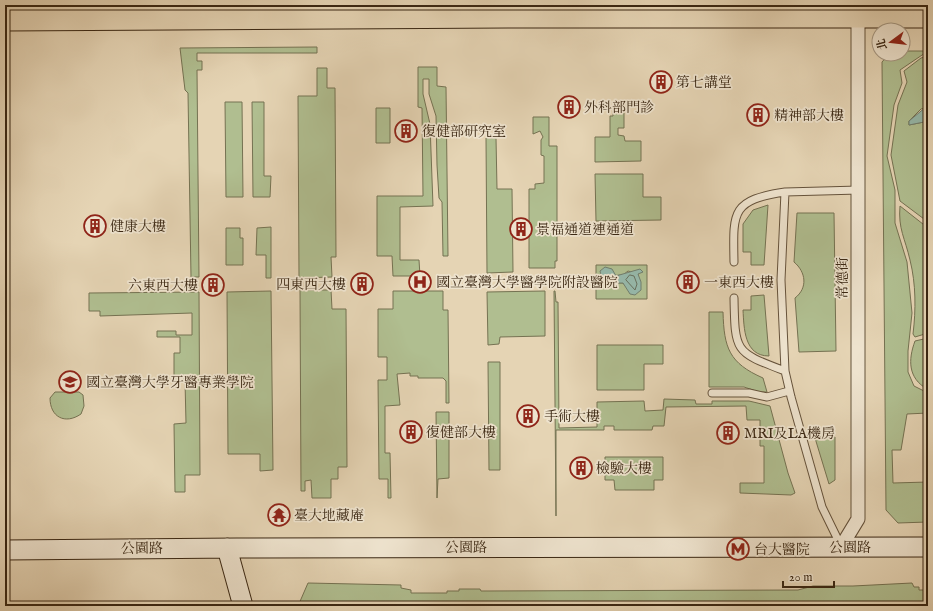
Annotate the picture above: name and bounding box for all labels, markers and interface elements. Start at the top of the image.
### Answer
north arrow [871,22,911,62]
text: 北 [874,37,890,51]
building icon: 第七講堂 [648,69,674,95]
place label: 第七講堂 [676,74,732,92]
building icon: 外科部門診 [556,94,582,120]
place label: 外科部門診 [584,99,654,117]
building icon: 精神部大樓 [745,102,771,128]
place label: 精神部大樓 [774,107,844,125]
building icon: 復健部研究室 [393,118,419,144]
place label: 復健部研究室 [422,123,506,141]
building icon: 健康大樓 [82,213,108,239]
building icon: 景福通道連通道 [508,216,534,242]
place label: 健康大樓 [110,218,166,236]
place label: 景福通道連通道 [536,221,634,239]
street label: 常德街 [834,257,852,299]
hospital icon: 國立臺灣大學醫學院附設醫院 [407,269,433,295]
building icon: 一東西大樓 [675,269,701,295]
building icon: 四東西大樓 [349,271,375,297]
building icon: 六東西大樓 [200,272,226,298]
place label: 國立臺灣大學醫學院附設醫院 [436,274,618,292]
place label: 一東西大樓 [704,274,774,292]
place label: 四東西大樓 [276,276,346,294]
place label: 六東西大樓 [128,277,198,295]
school or university icon: 國立臺灣大學牙醫專業學院 [57,369,83,395]
place label: 國立臺灣大學牙醫專業學院 [86,374,254,392]
building icon: 手術大樓 [515,403,541,429]
place label: 手術大樓 [544,408,600,426]
building icon: 復健部大樓 [398,419,424,445]
building icon: MRI及LA機房 [715,420,741,446]
place label: 復健部大樓 [426,424,496,442]
place label: MRI及LA機房 [744,425,835,443]
building icon: 檢驗大樓 [568,455,594,481]
place label: 檢驗大樓 [596,460,652,478]
temple icon: 臺大地藏庵 [266,502,292,528]
place label: 臺大地藏庵 [294,507,364,525]
metro station icon: 台大醫院 [725,536,751,562]
street label: 公園路 [445,539,487,557]
street label: 公園路 [829,539,871,557]
street label: 公園路 [121,540,163,558]
place label: 台大醫院 [754,541,810,559]
scale bar [783,563,834,589]
text: 20 m [789,570,812,585]

